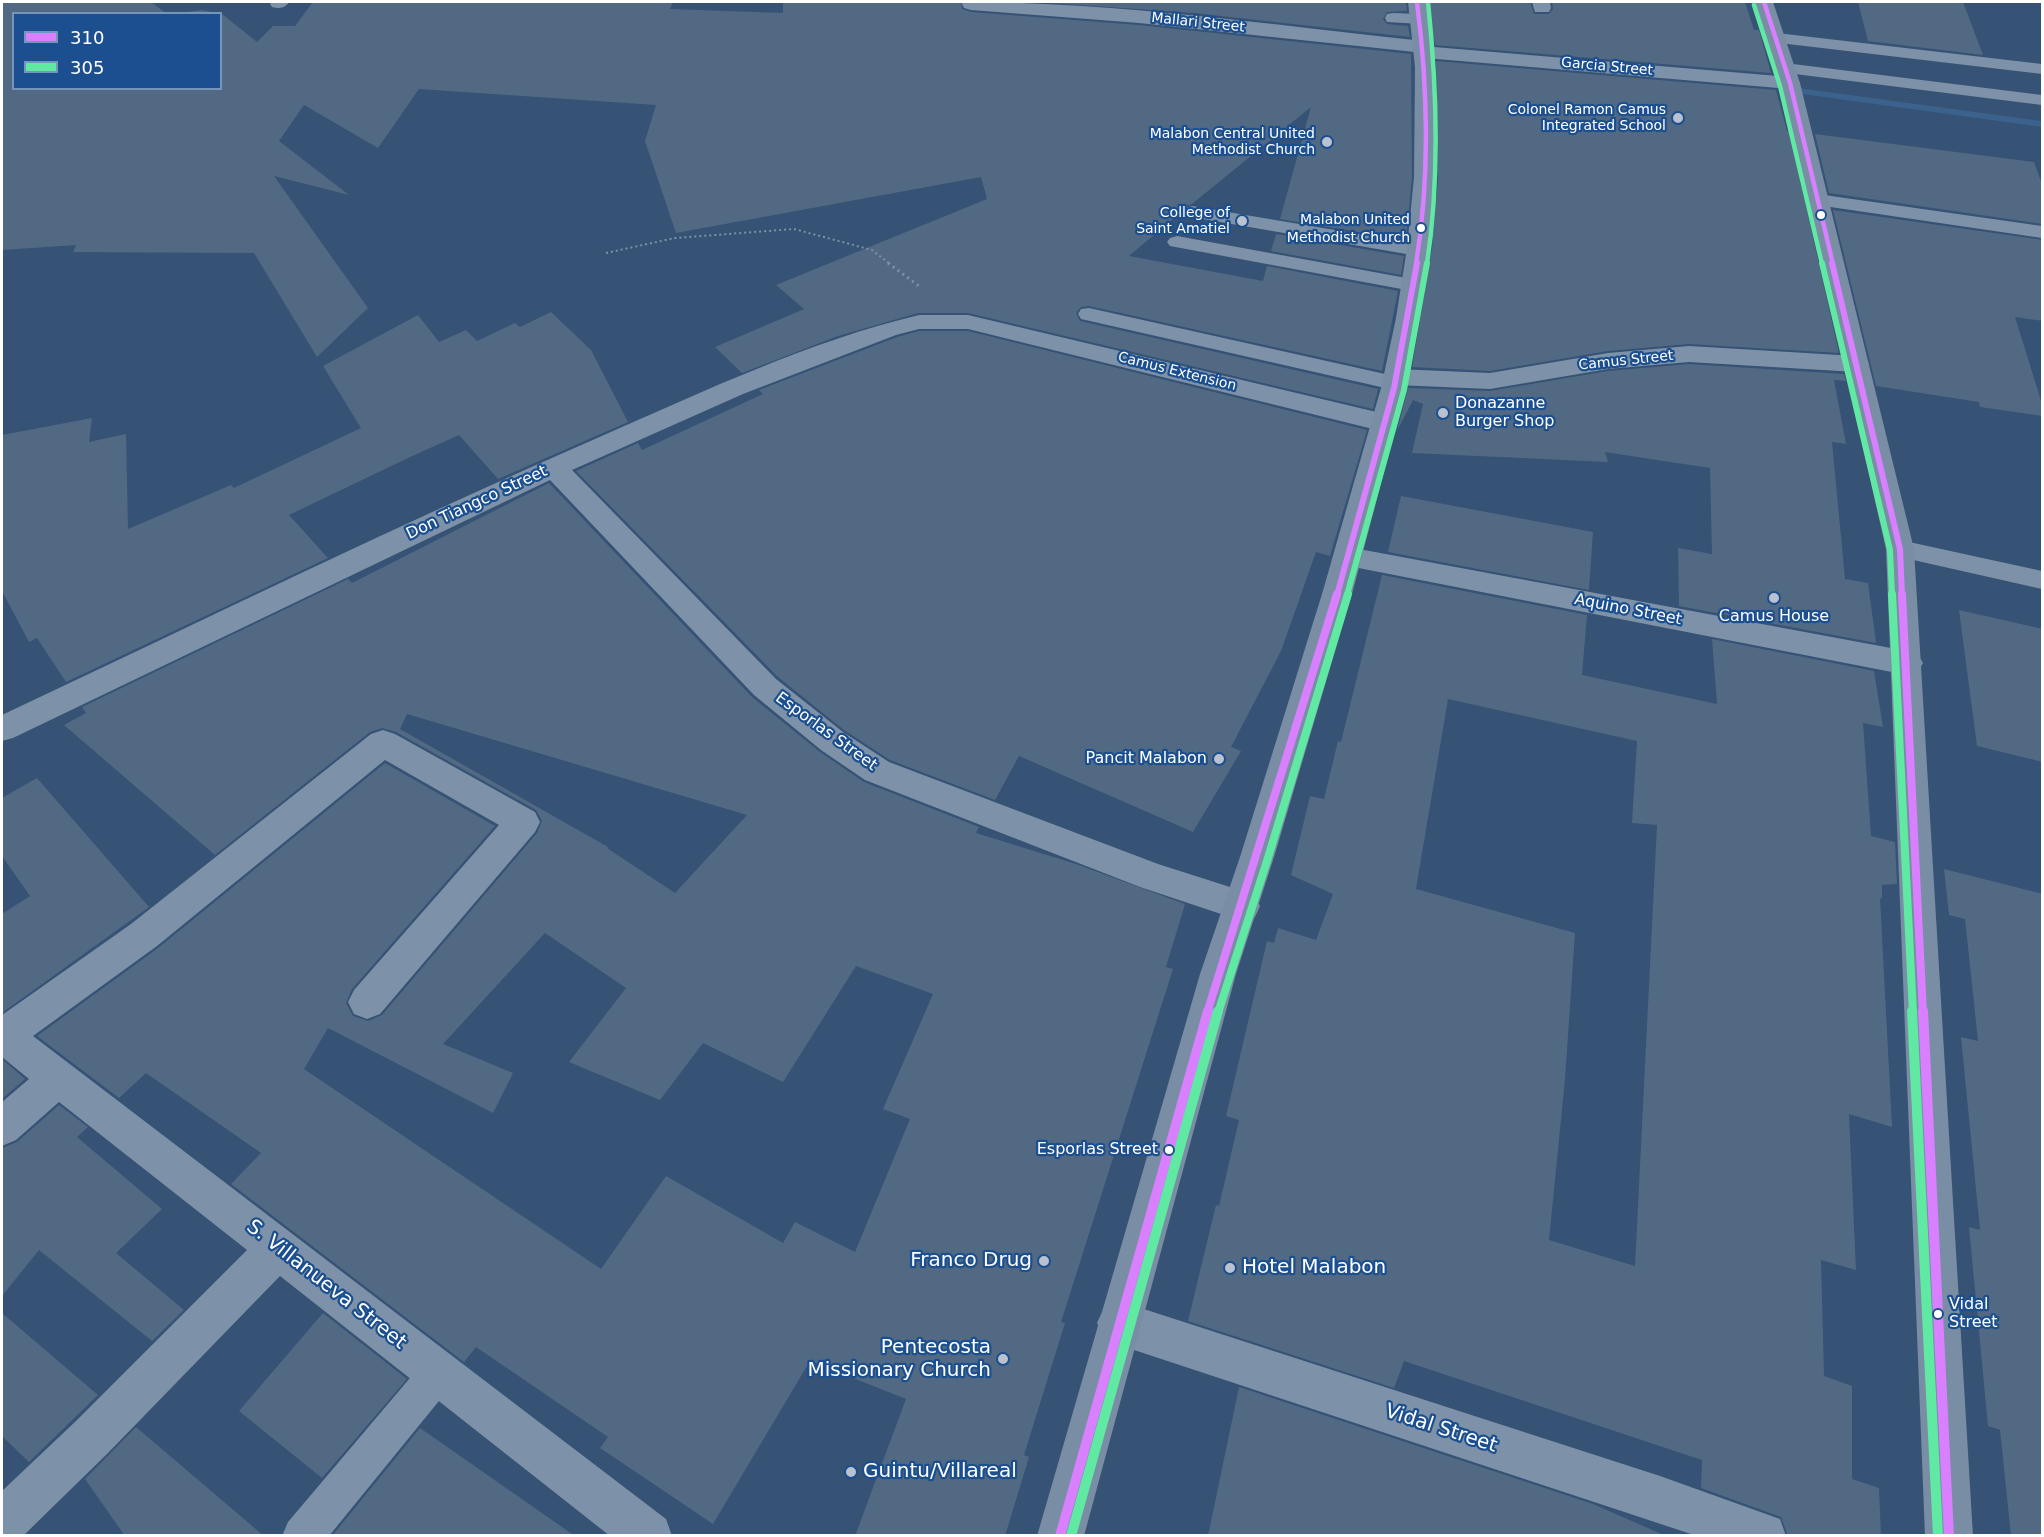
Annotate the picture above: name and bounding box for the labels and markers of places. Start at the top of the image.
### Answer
place label: Colonel Ramon Camus Integrated School [1508,102,1666,134]
marker: Colonel Ramon Camus Integrated School [1671,111,1685,125]
place label: Malabon Central United Methodist Church [1150,126,1315,158]
marker: Malabon Central United Methodist Church [1320,135,1334,149]
place label: College of Saint Amatiel [1136,205,1230,238]
unlabelled marker [1815,209,1827,221]
place label: Malabon United Methodist Church [1287,212,1410,244]
marker: College of Saint Amatiel [1235,214,1249,228]
marker: Malabon United Methodist Church [1415,222,1427,234]
place label: Donazanne Burger Shop [1455,394,1554,432]
marker: Donazanne Burger Shop [1436,406,1450,420]
marker: Camus House [1767,591,1781,605]
place label: Camus House [1719,607,1829,627]
place label: Pancit Malabon [1086,749,1207,769]
marker: Pancit Malabon [1212,752,1226,766]
place label: Esporlas Street [1037,1140,1158,1160]
marker: Esporlas Street [1163,1144,1175,1156]
place label: Franco Drug [910,1249,1032,1273]
marker: Franco Drug [1037,1254,1051,1268]
place label: Hotel Malabon [1242,1256,1386,1280]
marker: Hotel Malabon [1223,1261,1237,1275]
place label: Vidal Street [1949,1295,1998,1333]
marker: Vidal Street [1932,1308,1944,1320]
place label: Pentecosta Missionary Church [807,1336,991,1383]
marker: Pentecosta Missionary Church [996,1352,1010,1366]
place label: Guintu/Villareal [863,1460,1017,1484]
marker: Guintu/Villareal [844,1465,858,1479]

